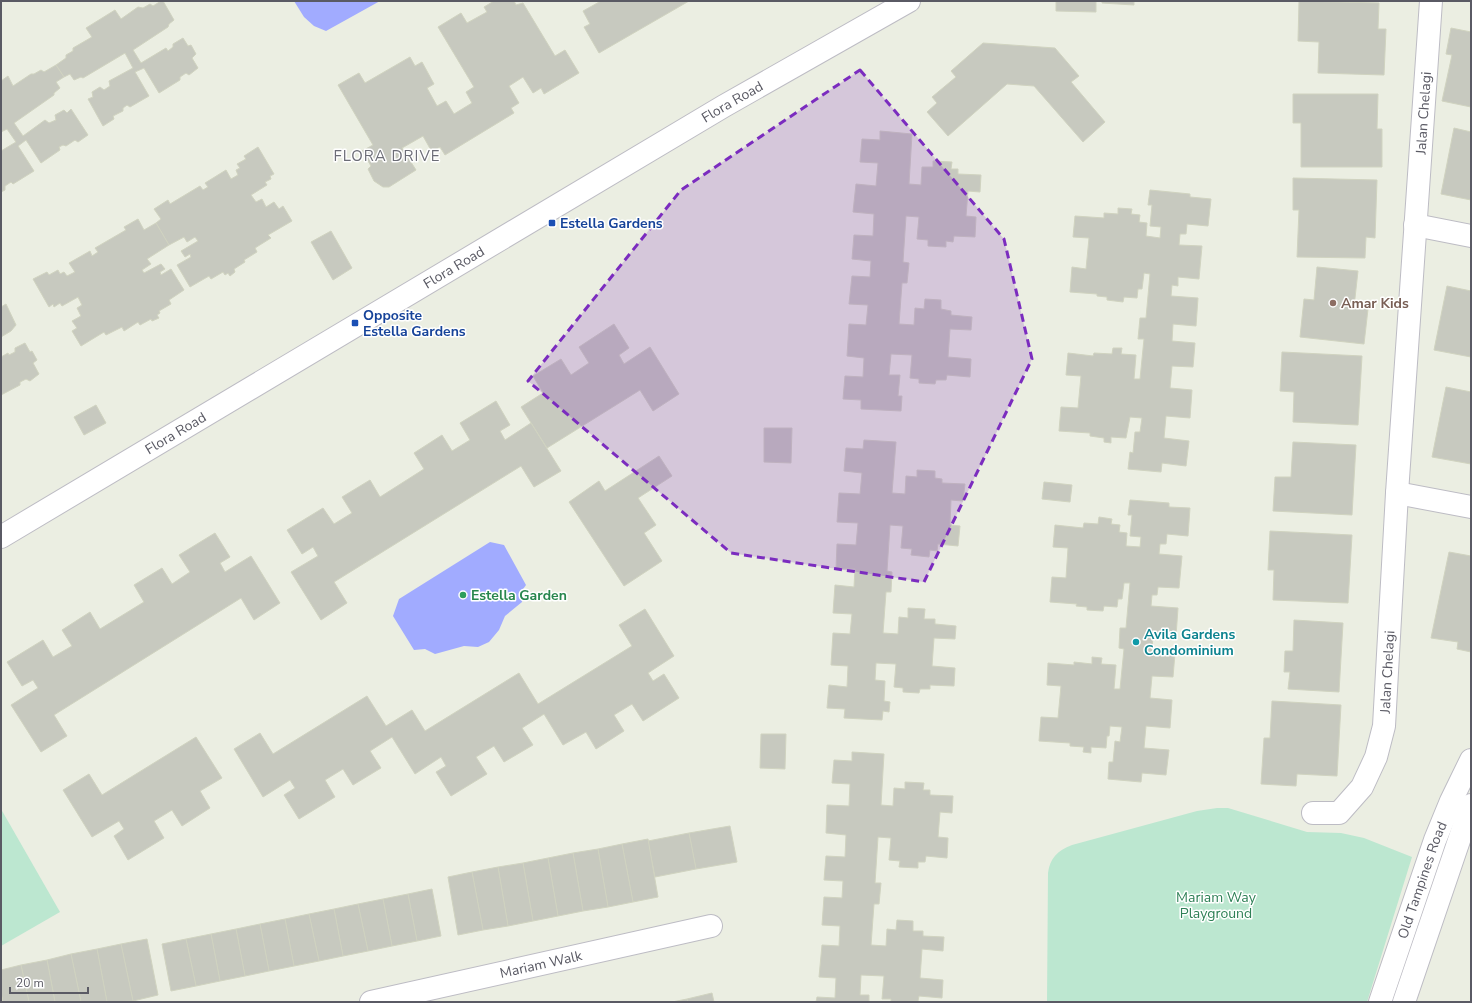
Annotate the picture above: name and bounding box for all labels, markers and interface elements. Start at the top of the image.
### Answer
street label: Jalan Chelagi [1411,71,1436,156]
street label: Flora Road [698,76,766,127]
district label: FLORA DRIVE [333,146,441,166]
place label: Estella Gardens [560,214,663,233]
marker: Estella Gardens [547,218,557,228]
street label: Flora Road [420,242,488,293]
place label: Amar Kids [1341,294,1409,313]
marker: Amar Kids [1328,298,1338,308]
place label: Opposite Estella Gardens [363,306,466,341]
marker: Opposite Estella Gardens [350,318,360,328]
street label: Flora Road [141,407,210,459]
place label: Estella Garden [471,586,567,605]
marker: Estella Garden [458,590,468,600]
place label: Avila Gardens Condominium [1144,625,1235,660]
street label: Jalan Chelagi [1375,630,1399,715]
marker: Avila Gardens Condominium [1131,637,1141,647]
street label: Old Tampines Road [1393,818,1451,941]
park label: Mariam Way Playground [1176,888,1257,923]
street label: Mariam Walk [498,945,585,982]
scale bar [10,969,88,995]
text: 20 m [16,975,44,991]

